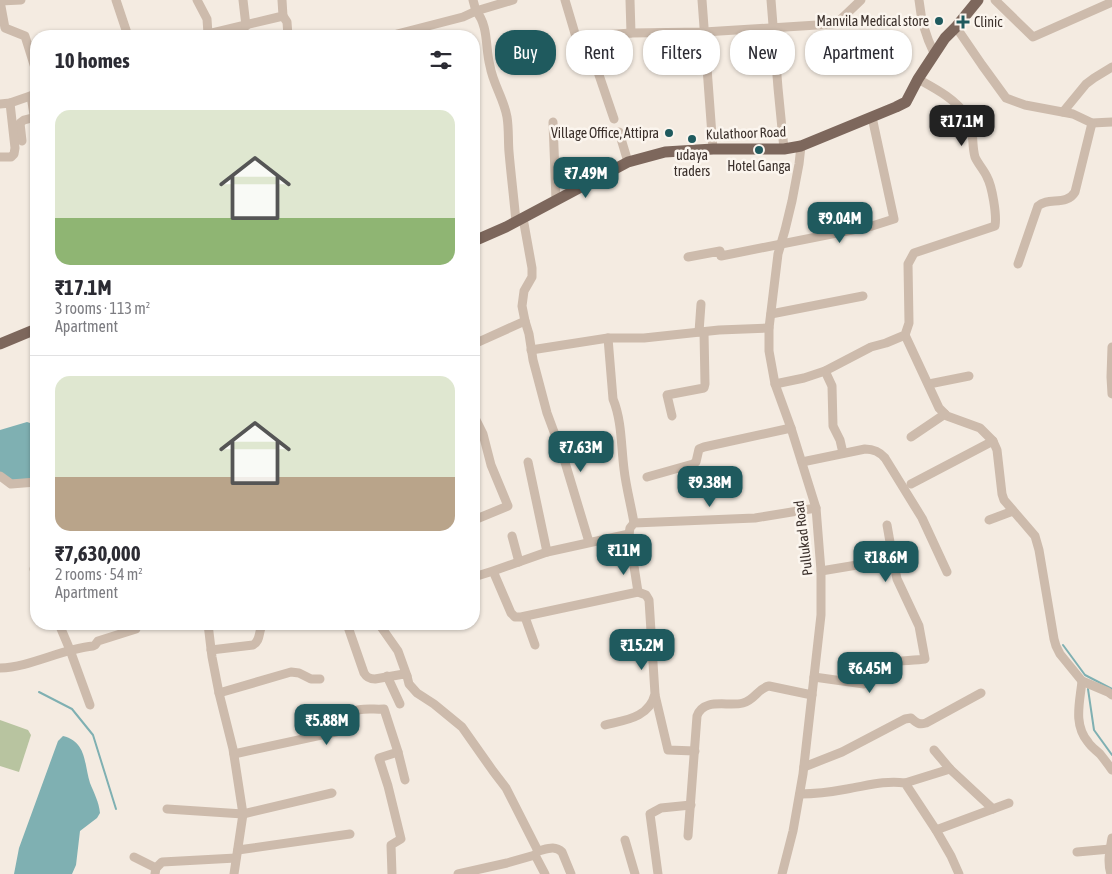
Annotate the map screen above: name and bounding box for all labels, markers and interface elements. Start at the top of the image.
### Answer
place label: Manvila Medical store [816,13,929,29]
place label: Clinic [974,14,1003,30]
marker: Manvila Medical store [933,15,945,27]
marker: Clinic [956,15,970,29]
chip: Buy [495,30,556,75]
chip: Rent [566,30,633,75]
chip: Filters [643,30,720,75]
chip: New [730,30,795,75]
chip: Apartment [805,30,912,75]
icon: filters [427,46,455,74]
text: 10 homes [55,48,130,72]
pin: ₹17.1M [921,104,1003,147]
text: ₹17.1M [940,112,984,130]
street label: Kulathoor Road [706,124,786,142]
place label: Village Office, Attipra [551,125,659,141]
marker: Village Office, Attipra [663,127,675,139]
marker: udaya traders [686,133,698,145]
icon: home [210,143,300,233]
marker: Hotel Ganga [753,144,765,156]
place label: udaya traders [674,147,710,179]
pin: ₹7.49M [545,156,627,199]
place label: Hotel Ganga [727,158,791,174]
text: ₹7.49M [564,164,608,182]
pin: ₹9.04M [799,202,881,244]
text: ₹9.04M [818,209,862,227]
text: ₹17.1M [55,275,111,299]
text: 3 rooms · 113 m² [55,299,150,317]
text: Apartment [55,317,118,335]
icon: home [210,408,300,498]
pin: ₹7.63M [540,430,622,473]
text: ₹7.63M [559,438,603,456]
pin: ₹9.38M [669,466,751,508]
text: ₹9.38M [688,473,732,491]
street label: Pullukad Road [790,499,816,577]
pin: ₹11M [594,534,654,576]
pin: ₹18.6M [845,540,927,583]
text: ₹7,630,000 [55,541,141,565]
text: ₹11M [608,541,640,559]
text: ₹18.6M [864,548,908,566]
text: 2 rooms · 54 m² [55,565,143,583]
text: Apartment [55,583,118,601]
pin: ₹15.2M [601,628,683,671]
text: ₹15.2M [620,636,664,654]
pin: ₹6.45M [829,652,911,694]
text: ₹6.45M [848,659,892,677]
pin: ₹5.88M [286,704,368,746]
text: ₹5.88M [305,711,349,729]

